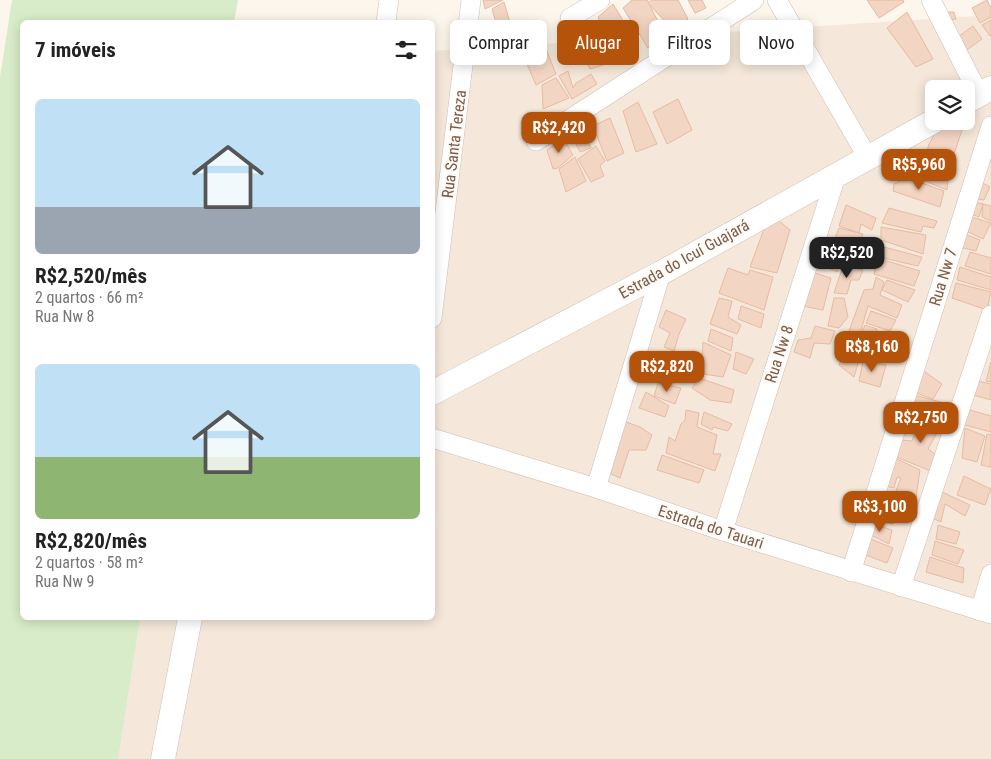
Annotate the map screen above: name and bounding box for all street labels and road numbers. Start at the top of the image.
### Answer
street label: Rua Santa Tereza [438,89,470,199]
street label: Estrada do Icuí Guajará [616,215,752,303]
street label: Rua Nw 7 [925,246,961,308]
street label: Rua Nw 8 [761,323,797,385]
street label: Estrada do Tauari [656,501,766,553]

